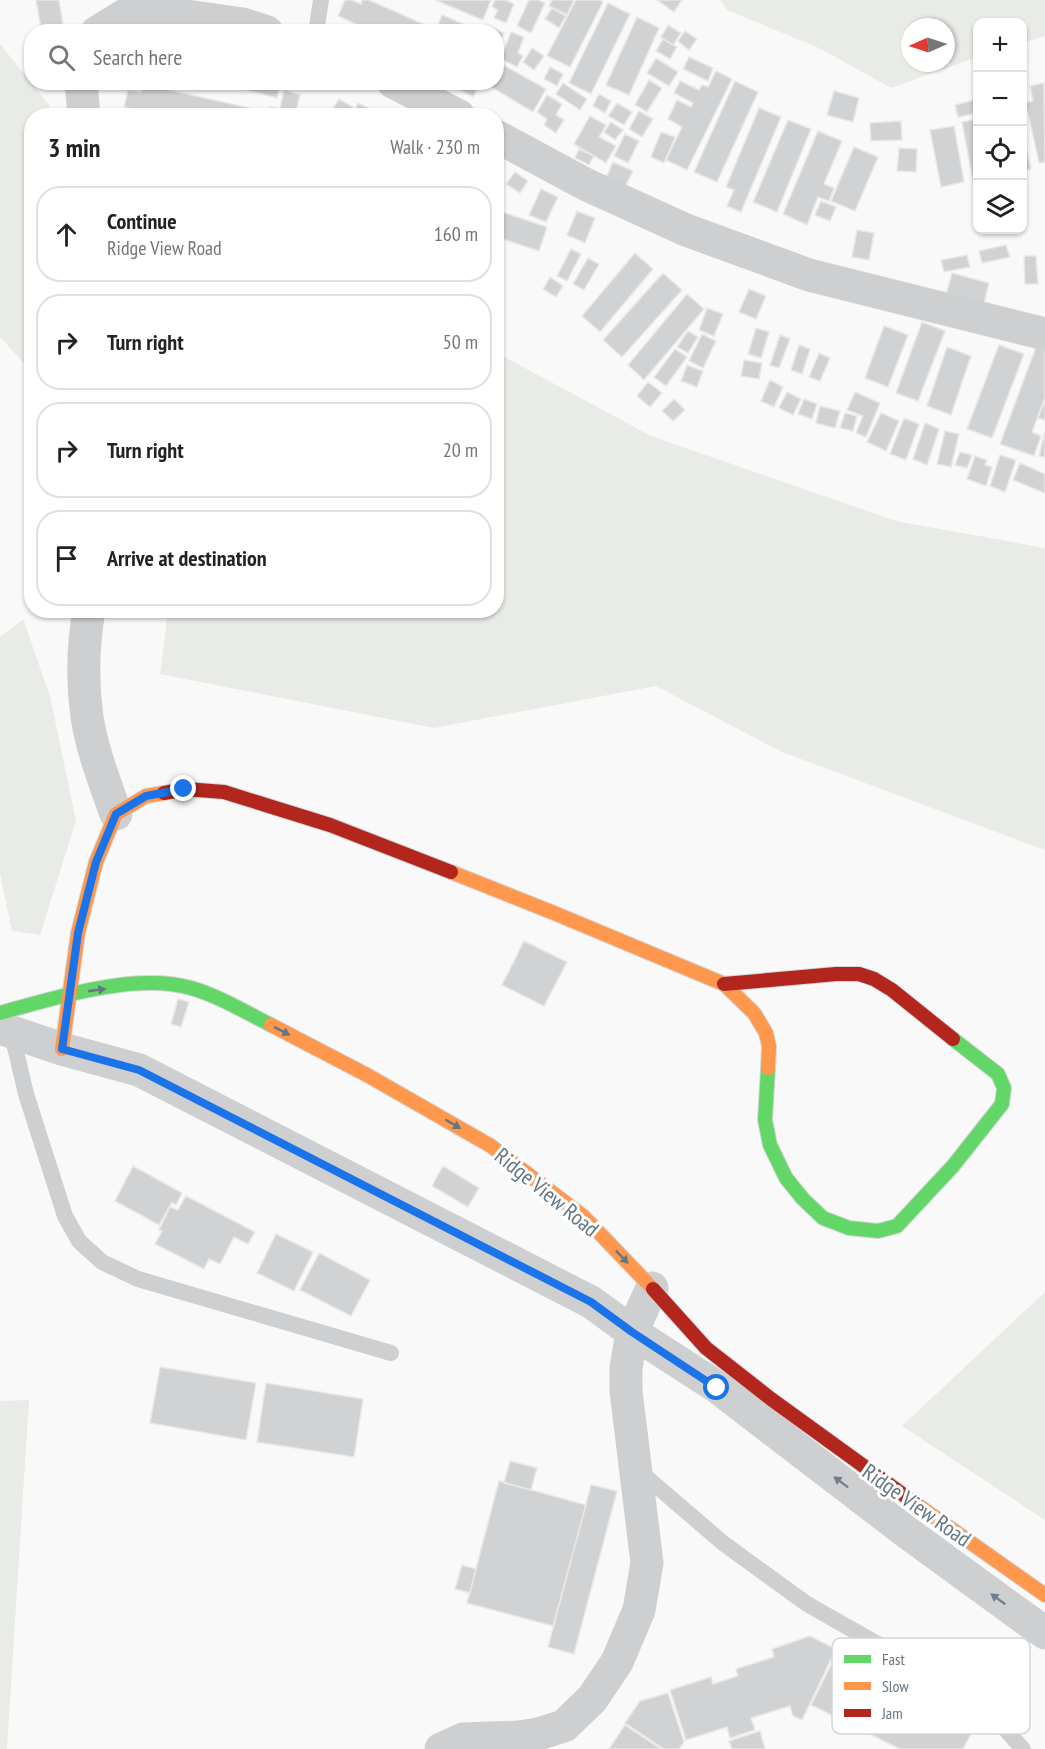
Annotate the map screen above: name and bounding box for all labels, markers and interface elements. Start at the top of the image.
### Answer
north arrow [901,18,955,72]
map controls [973,18,1027,234]
button: + [973,18,1027,72]
search box [24,24,504,90]
icon: search [45,41,78,74]
text: Search here [93,43,182,71]
button: − [973,72,1027,126]
button: locate [973,126,1027,180]
text: 3 min [48,131,101,164]
text: Walk · 230 m [390,134,480,160]
button: layers [973,180,1027,234]
text: Continue [107,207,177,235]
icon: ahead [50,218,83,251]
text: 160 m [434,221,478,247]
text: Ridge View Road [107,235,222,261]
icon: right [50,326,83,359]
text: Turn right [107,328,184,356]
text: 50 m [443,329,478,355]
icon: right [50,434,83,467]
text: Turn right [107,436,184,464]
text: 20 m [443,437,478,463]
icon: arrive [50,542,83,575]
text: Arrive at destination [107,544,267,572]
route end [170,775,196,801]
one-way arrow [88,985,107,994]
one-way arrow [273,1026,290,1036]
one-way arrow [445,1119,462,1129]
street label: Ridge View Road [489,1141,605,1243]
one-way arrow [615,1249,629,1264]
route start [703,1374,729,1400]
street label: Ridge View Road [857,1457,977,1553]
one-way arrow [834,1477,849,1489]
one-way arrow [990,1593,1006,1605]
legend [832,1638,1030,1734]
text: Fast [882,1649,905,1669]
text: Slow [882,1676,909,1696]
text: Jam [881,1703,903,1723]

